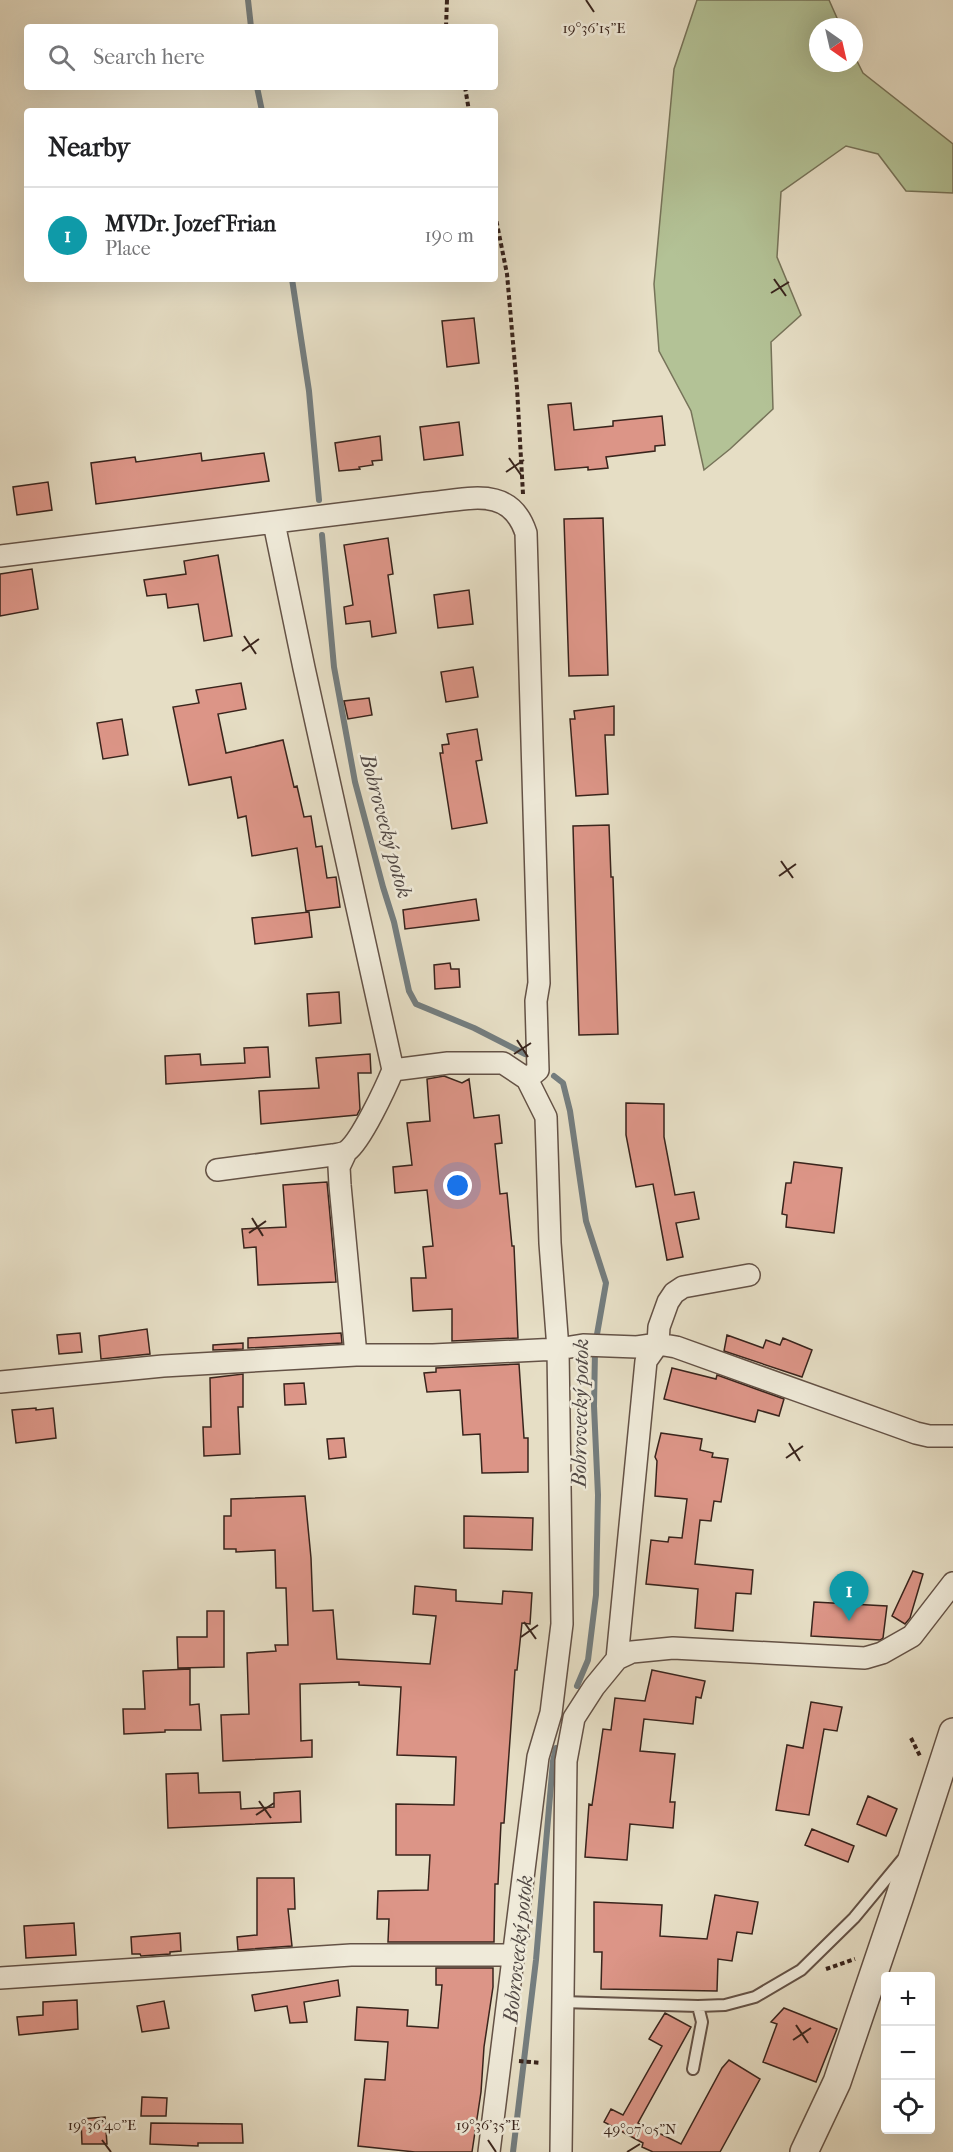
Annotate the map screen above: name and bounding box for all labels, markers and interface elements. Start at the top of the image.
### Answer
north arrow [809,18,863,72]
text: 19°36'15"E [563,19,625,37]
search box [24,24,498,90]
icon: search [45,41,78,74]
text: Search here [93,44,205,70]
text: Nearby [48,132,130,163]
text: MVDr. Jozef Frian [105,211,276,237]
text: 1 [64,224,71,247]
text: 190 m [424,224,474,247]
text: Place [105,237,151,260]
water label: Bobrovecký potok [355,750,417,901]
your location [443,1171,472,1200]
water label: Bobrovecký potok [567,1338,593,1489]
pin: 1 [830,1572,868,1621]
water label: Bobrovecký potok [498,1874,538,2025]
map controls [881,1972,935,2134]
button: + [881,1972,935,2026]
button: − [881,2026,935,2080]
button: locate [881,2080,935,2134]
text: 19°36'40"E [68,2116,136,2134]
text: 19°36'35"E [456,2116,520,2134]
text: 49°07'05"N [604,2120,677,2138]

